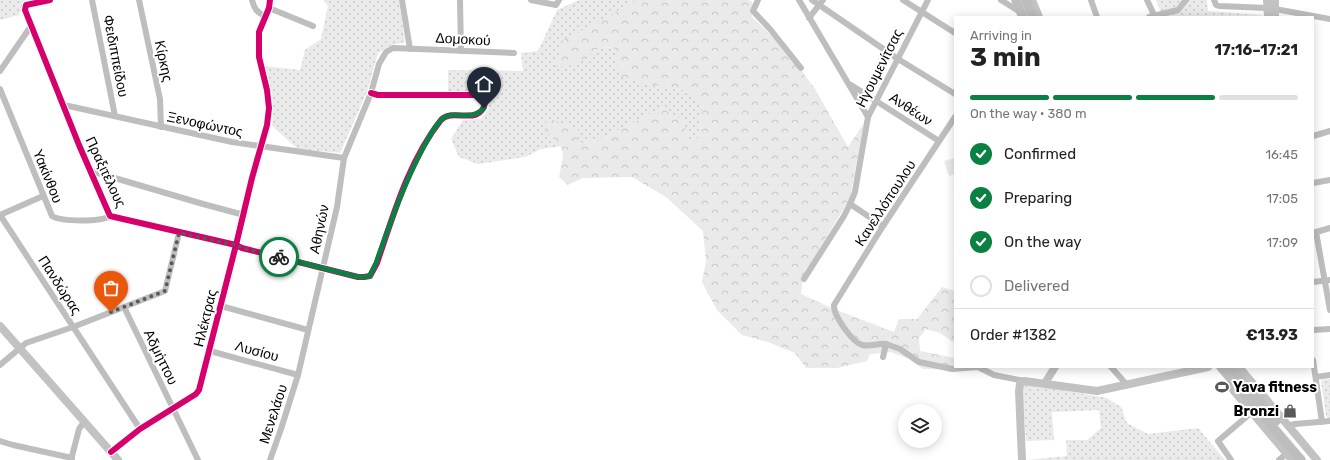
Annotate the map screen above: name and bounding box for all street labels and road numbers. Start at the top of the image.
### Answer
street label: Φειδιππείδου [99,14,132,99]
street label: Ηγουμενίτσας [852,26,907,110]
street label: Δομοκού [435,30,491,49]
street label: Κίρκης [151,39,176,84]
street label: Ανθέων [886,89,936,130]
street label: Ξενοφώντος [165,108,245,141]
street label: Πραξιτέλους [82,134,129,211]
street label: Υακίνθου [29,147,66,206]
street label: Κανελλόπουλου [851,157,920,249]
street label: Αθηνών [306,203,333,255]
street label: Πανδώρας [34,253,85,318]
street label: Ηλέκτρας [190,287,221,349]
street label: Αδμήττου [140,327,181,388]
street label: Λυσίου [233,338,280,365]
street label: Μενελάου [256,382,291,446]

